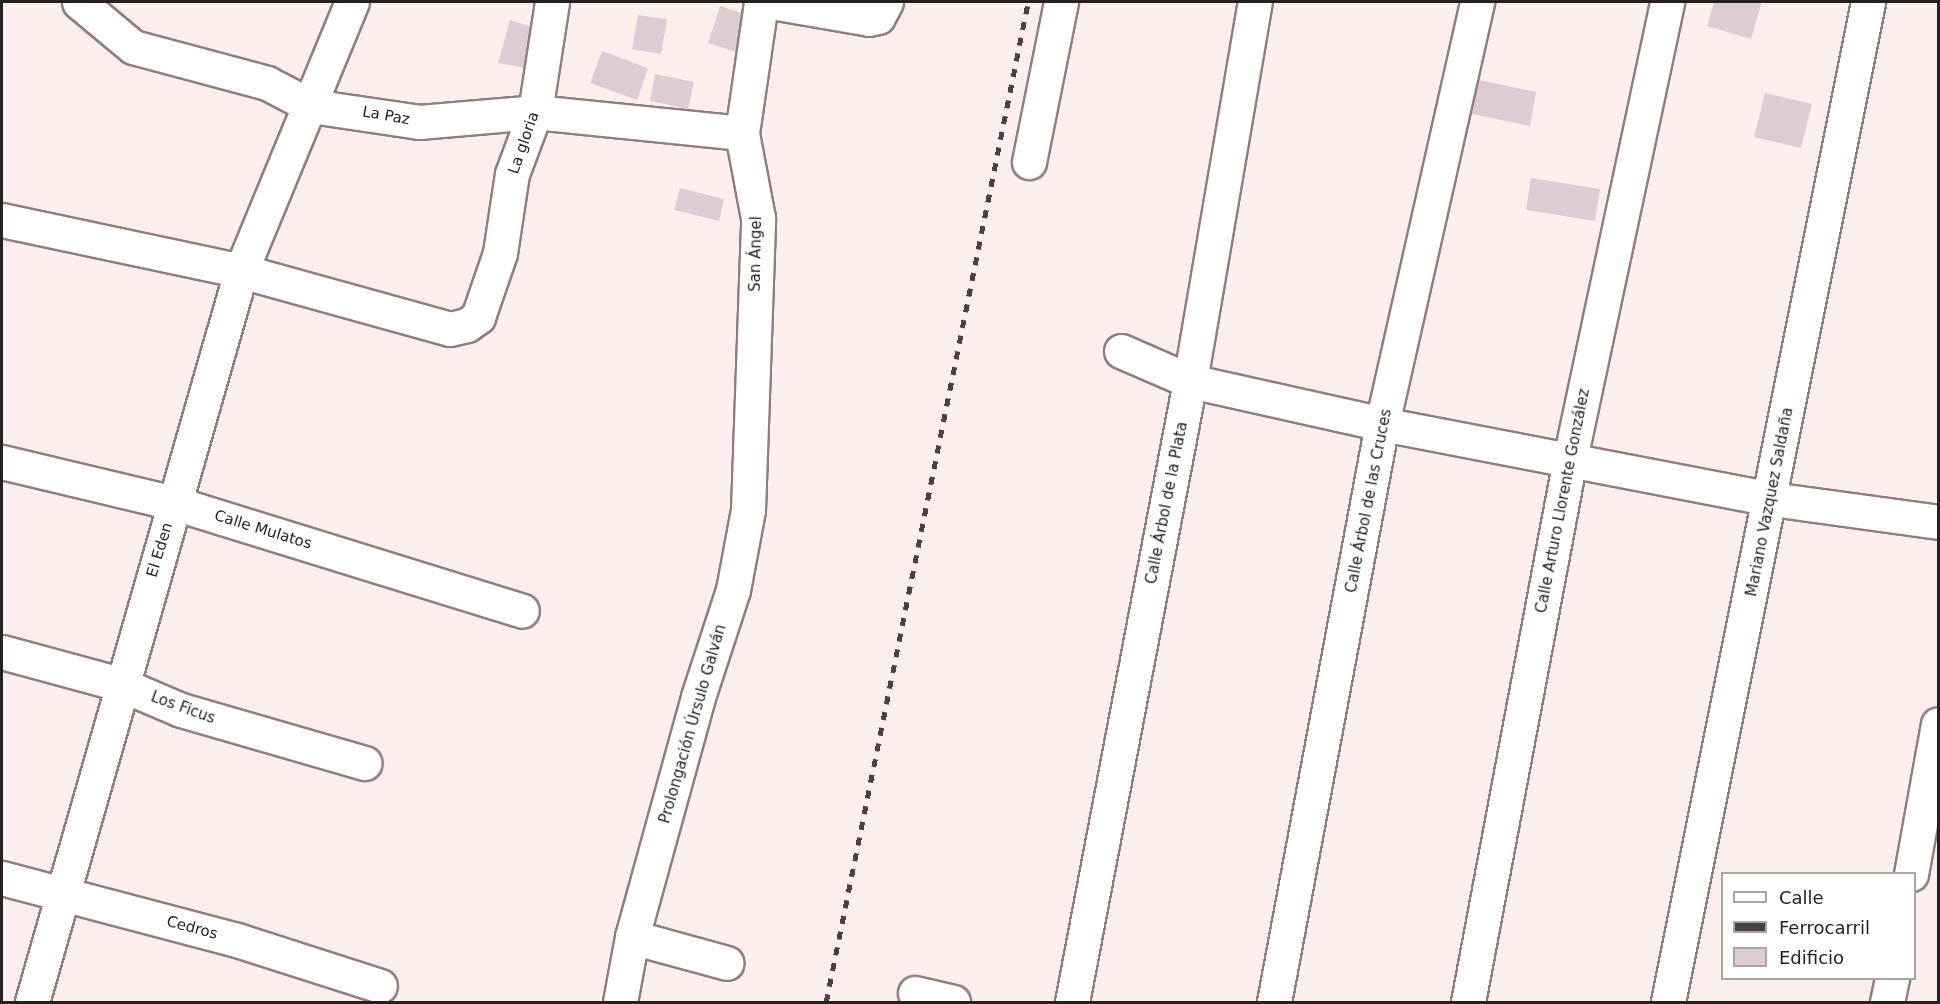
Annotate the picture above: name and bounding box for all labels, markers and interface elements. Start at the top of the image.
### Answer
street label: La Paz [361,103,411,129]
street label: La gloria [505,109,543,177]
street label: San Ángel [746,216,766,292]
street label: Calle Arturo Llorente González [1532,387,1594,615]
street label: Mariano Vazquez Saldaña [1743,406,1797,598]
street label: Calle Árbol de las Cruces [1342,408,1396,594]
street label: Calle Árbol de la Plata [1142,420,1192,586]
street label: Calle Mulatos [212,507,314,553]
street label: El Eden [143,521,177,579]
street label: Prolongación Úrsulo Galván [656,622,730,826]
street label: Los Ficus [148,688,218,728]
legend [1721,872,1916,980]
text: Calle [1779,887,1824,908]
street label: Cedros [165,913,219,943]
text: Ferrocarril [1779,917,1870,938]
text: Edificio [1779,947,1844,968]

